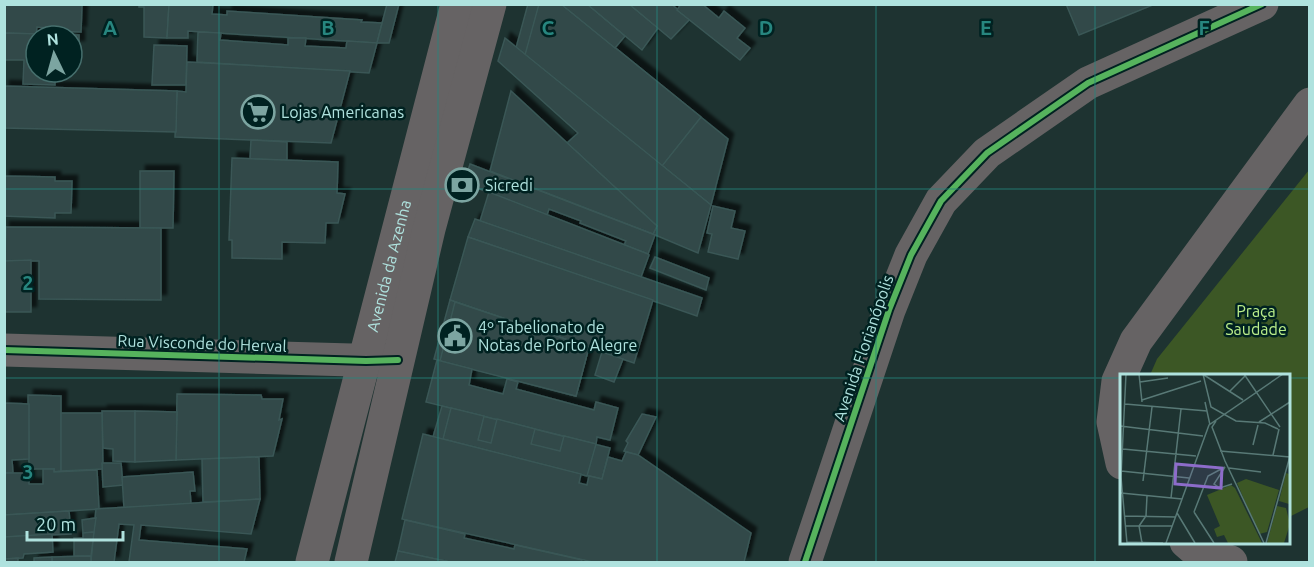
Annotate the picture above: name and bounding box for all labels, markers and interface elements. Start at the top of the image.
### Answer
text: A [103,16,117,39]
text: B [321,16,335,39]
text: C [542,16,555,39]
text: D [759,16,773,39]
text: E [980,16,992,39]
text: F [1198,16,1210,39]
north arrow [24,24,84,84]
text: N [46,30,59,49]
supermarket icon: Lojas Americanas [240,94,276,130]
place label: Lojas Americanas [281,103,404,121]
bank icon: Sicredi [444,167,480,203]
place label: Sicredi [485,176,533,194]
street label: Avenida da Azenha [363,198,414,334]
text: 2 [22,271,34,294]
street label: Avenida Florianópolis [830,272,897,423]
park label: Praça Saudade [1225,302,1287,338]
public building icon: 4º Tabelionato de Notas de Porto Alegre [437,318,473,354]
place label: 4º Tabelionato de Notas de Porto Alegre [478,318,637,354]
street label: Rua Visconde do Herval [117,331,287,355]
inset map [1120,374,1290,543]
text: 3 [22,460,34,483]
scale bar [27,504,123,542]
text: 20 m [36,514,76,534]

